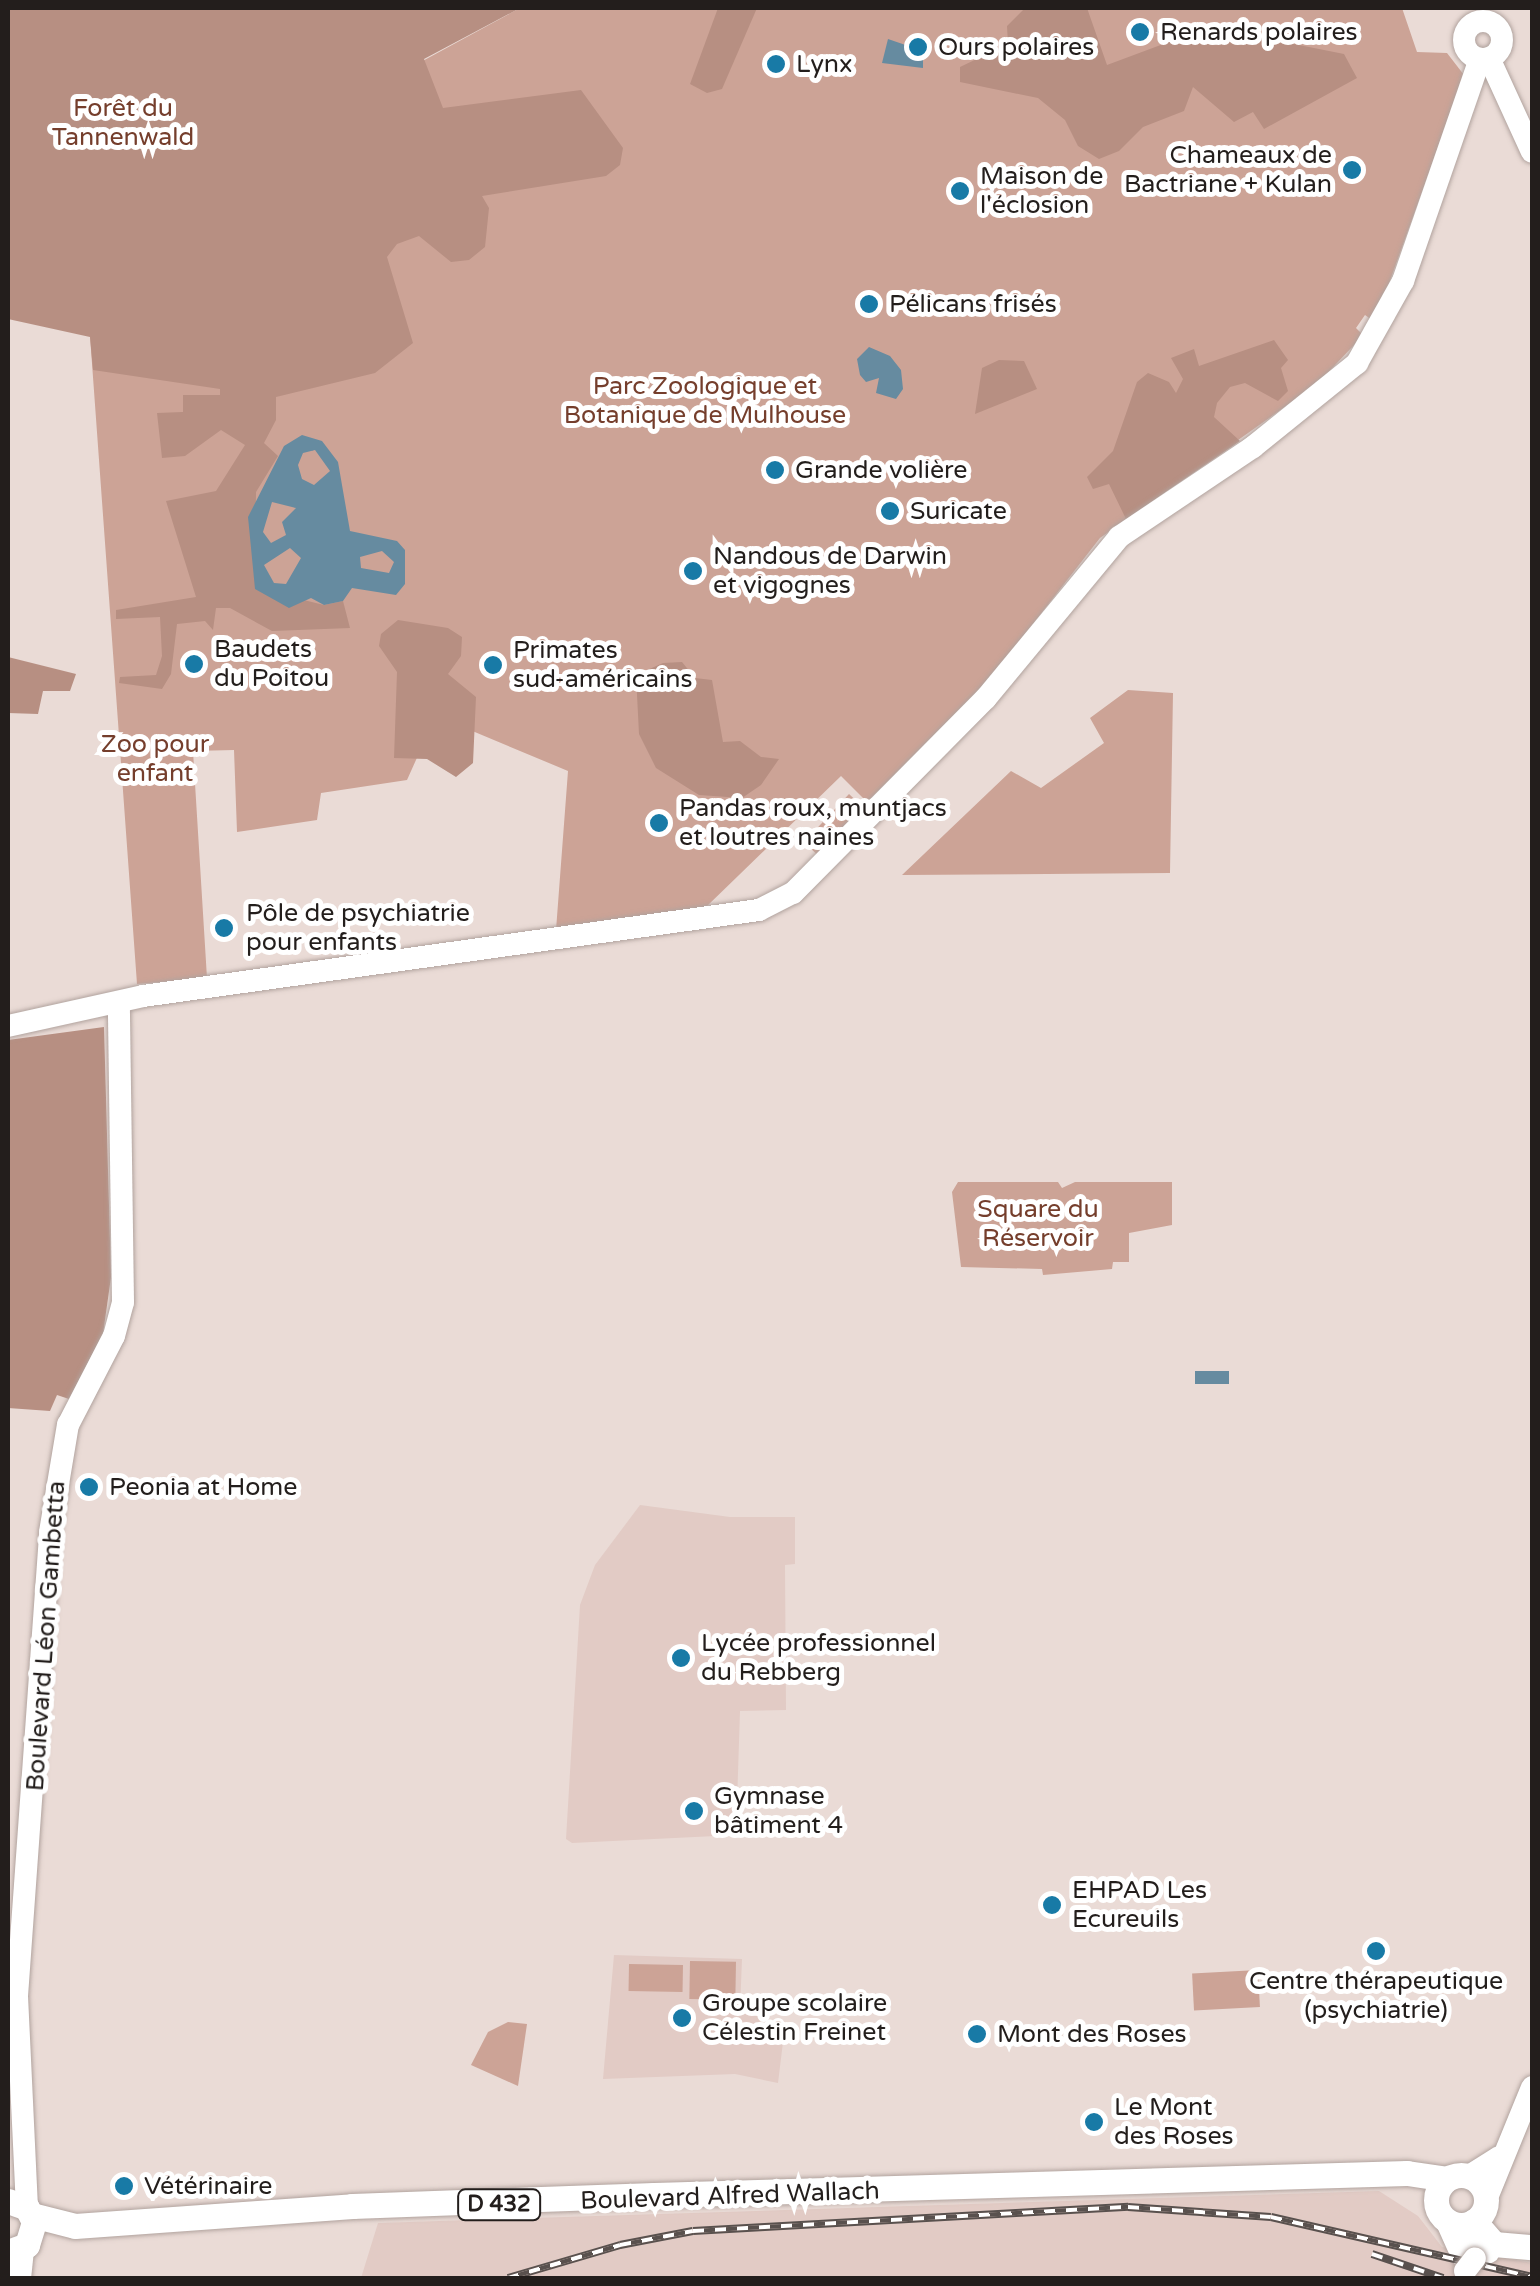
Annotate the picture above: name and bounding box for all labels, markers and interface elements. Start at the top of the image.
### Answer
place label: Renards polaires [1160,17,1358,47]
marker: Renards polaires [1129,21,1151,43]
place label: Ours polaires [938,32,1094,62]
marker: Ours polaires [907,36,929,58]
place label: Lynx [796,49,853,79]
marker: Lynx [765,53,787,75]
park label: Forêt du Tannenwald [52,94,194,153]
place label: Chameaux de Bactriane + Kulan [1124,141,1332,200]
marker: Chameaux de Bactriane + Kulan [1341,159,1363,181]
place label: Maison de l'éclosion [980,162,1103,221]
marker: Maison de l'éclosion [949,180,971,202]
place label: Pélicans frisés [889,289,1057,319]
marker: Pélicans frisés [858,293,880,315]
park label: Parc Zoologique et Botanique de Mulhouse [564,372,846,431]
place label: Grande volière [795,455,967,485]
marker: Grande volière [764,459,786,481]
place label: Suricate [910,496,1007,526]
marker: Suricate [879,500,901,522]
place label: Nandous de Darwin et vigognes [713,542,947,601]
marker: Nandous de Darwin et vigognes [682,560,704,582]
place label: Baudets du Poitou [214,635,329,694]
place label: Primates sud-américains [513,636,692,695]
marker: Baudets du Poitou [183,653,205,675]
marker: Primates sud-américains [482,654,504,676]
park label: Zoo pour enfant [101,730,209,789]
place label: Pandas roux, muntjacs et loutres naines [679,794,947,853]
marker: Pandas roux, muntjacs et loutres naines [648,812,670,834]
place label: Pôle de psychiatrie pour enfants [246,899,470,958]
marker: Pôle de psychiatrie pour enfants [211,915,237,941]
park label: Square du Réservoir [977,1195,1099,1254]
place label: Peonia at Home [109,1472,297,1502]
marker: Peonia at Home [78,1476,100,1498]
street label: Boulevard Léon Gambetta [20,1480,72,1792]
place label: Lycée professionnel du Rebberg [701,1629,936,1688]
marker: Lycée professionnel du Rebberg [670,1647,692,1669]
place label: Gymnase bâtiment 4 [714,1782,843,1841]
marker: Gymnase bâtiment 4 [683,1800,705,1822]
place label: EHPAD Les Ecureuils [1072,1876,1207,1935]
marker: EHPAD Les Ecureuils [1041,1894,1063,1916]
marker: Centre thérapeutique (psychiatrie) [1365,1940,1387,1962]
place label: Centre thérapeutique (psychiatrie) [1249,1967,1503,2026]
place label: Groupe scolaire Célestin Freinet [702,1989,887,2048]
marker: Groupe scolaire Célestin Freinet [671,2007,693,2029]
place label: Mont des Roses [997,2019,1187,2049]
marker: Mont des Roses [966,2023,988,2045]
place label: Le Mont des Roses [1114,2093,1234,2152]
marker: Le Mont des Roses [1083,2111,1105,2133]
place label: Vétérinaire [144,2171,272,2201]
marker: Vétérinaire [113,2175,135,2197]
street label: Boulevard Alfred Wallach [580,2176,880,2216]
road number: D 432 [456,2188,542,2222]

